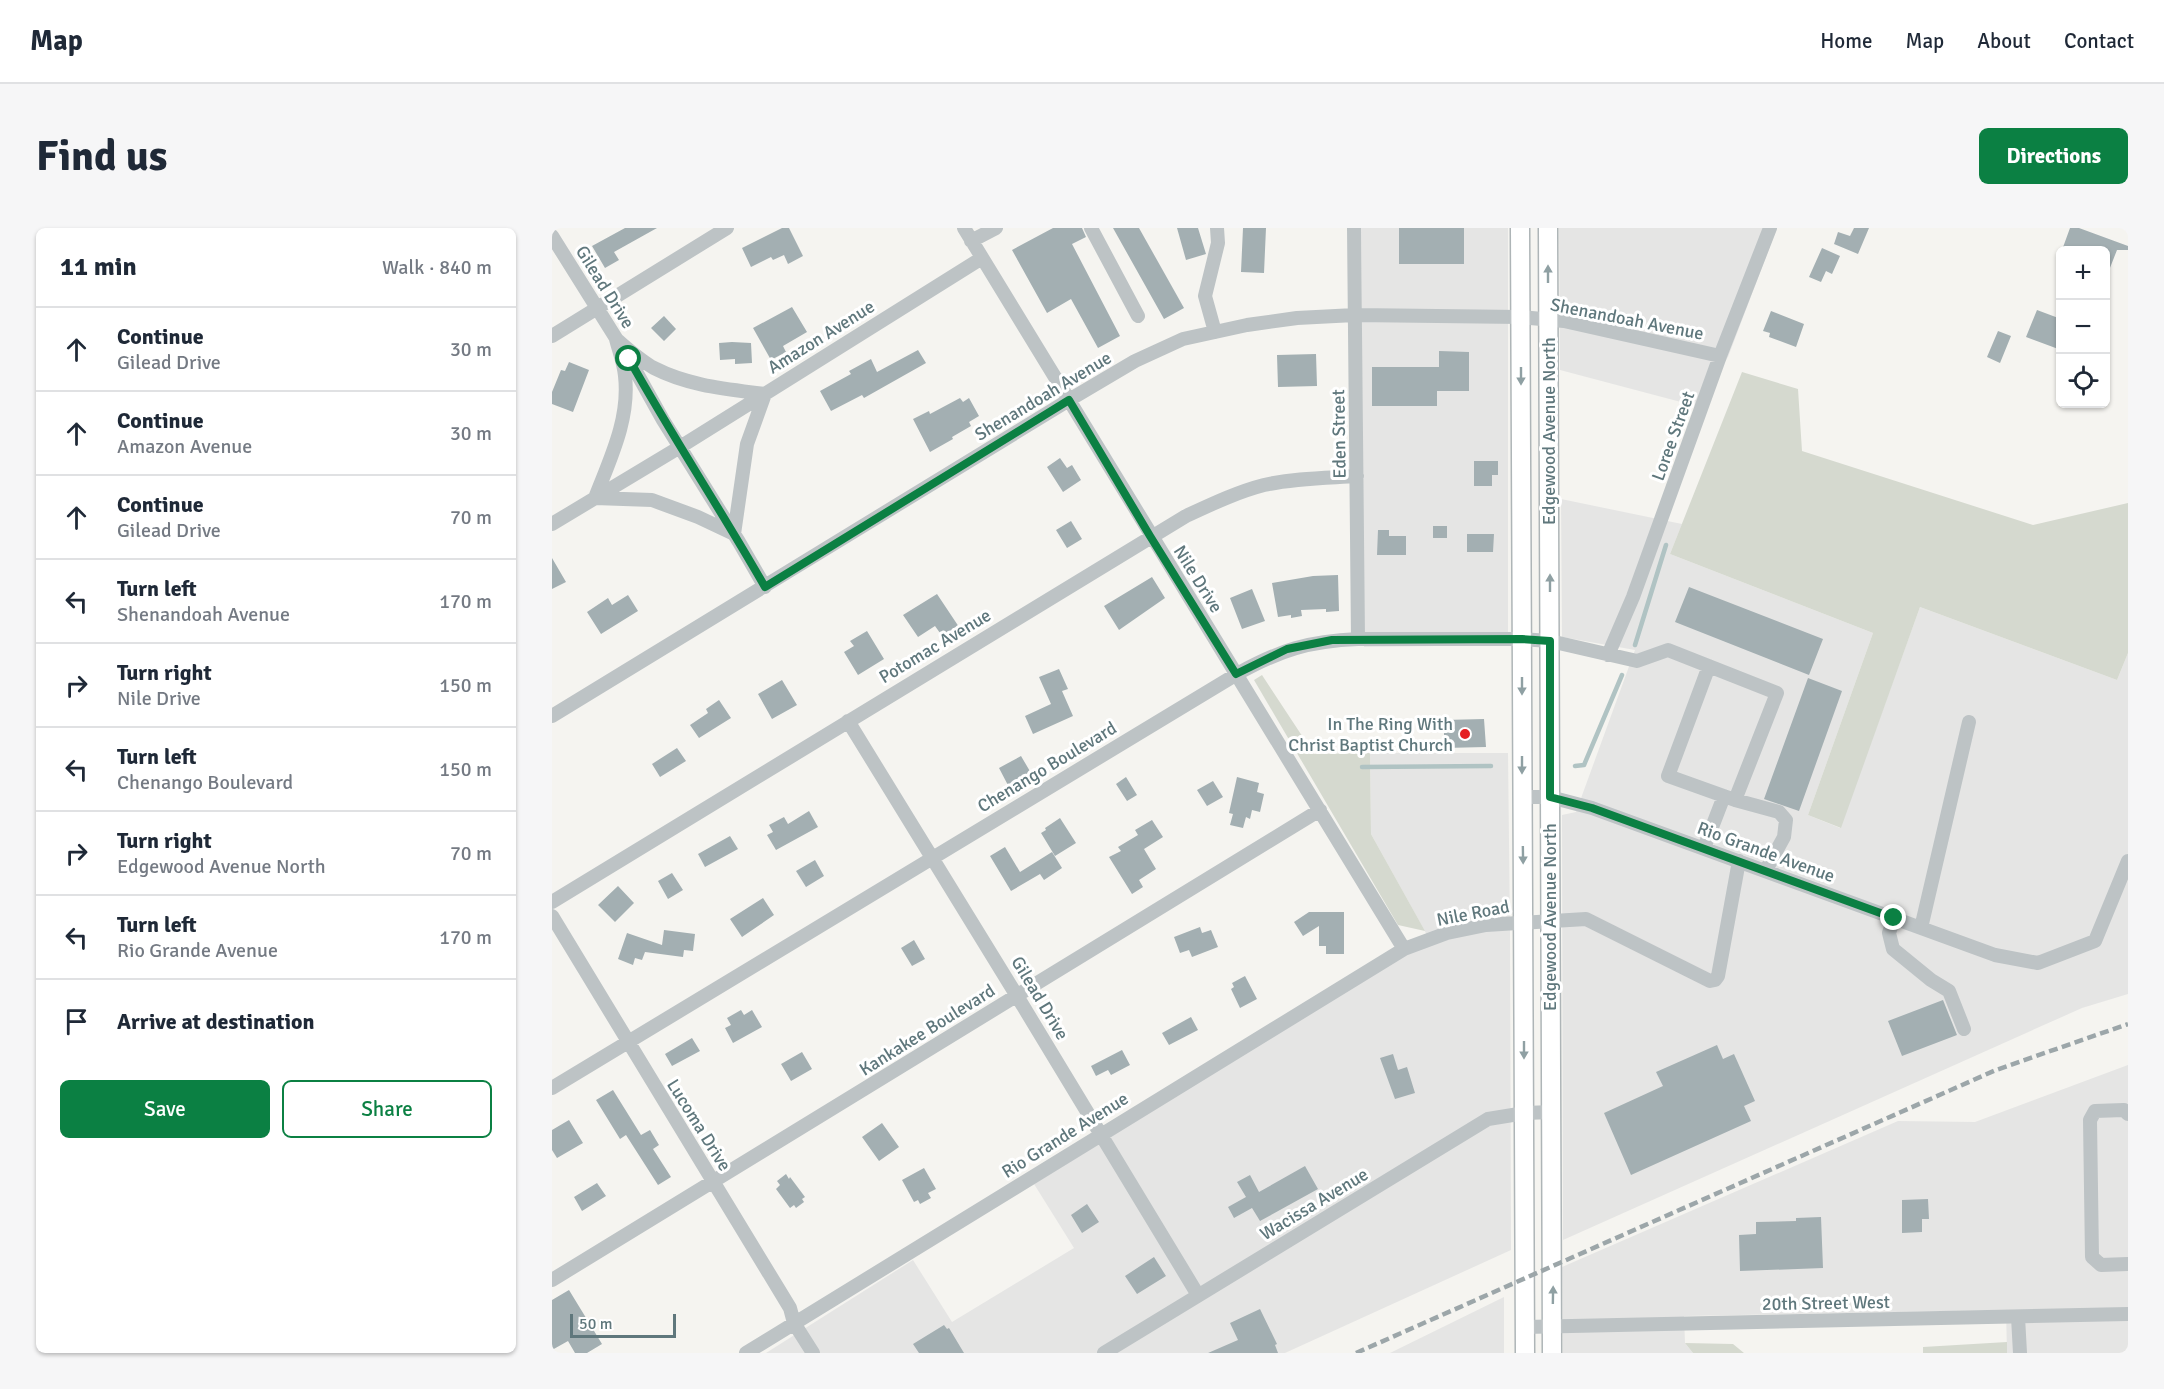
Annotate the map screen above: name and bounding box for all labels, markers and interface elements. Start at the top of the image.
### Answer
text: Map [30,24,83,58]
text: Home [1820,28,1873,54]
text: Map [1906,28,1944,54]
text: About [1977,28,2031,54]
text: Contact [2064,28,2134,54]
button: Directions [1979,128,2128,184]
text: Find us [36,131,167,182]
street label: Gilead Drive [571,242,639,332]
map controls [2056,246,2110,408]
button: + [2056,246,2110,300]
text: 11 min [60,251,137,283]
text: Walk · 840 m [382,255,492,280]
one-way arrow [1543,265,1553,284]
street label: Shenandoah Avenue [1548,293,1706,345]
street label: Amazon Avenue [764,295,878,379]
button: − [2056,300,2110,354]
text: Continue [117,323,204,350]
icon: ahead [60,333,93,366]
text: 30 m [450,337,492,362]
street label: Edgewood Avenue North [1538,337,1560,525]
route start [615,345,641,371]
street label: Shenandoah Avenue [971,346,1115,446]
text: Gilead Drive [117,350,221,375]
button: locate [2056,354,2110,408]
one-way arrow [1516,366,1526,385]
street label: Loree Street [1647,388,1699,484]
street label: Eden Street [1327,389,1351,479]
text: Continue [117,407,204,434]
icon: ahead [60,417,93,450]
text: 30 m [450,421,492,446]
text: Amazon Avenue [117,434,252,459]
text: Continue [117,491,204,518]
icon: ahead [60,501,93,534]
text: 70 m [450,505,492,530]
text: Gilead Drive [117,518,221,543]
street label: Nile Drive [1169,541,1227,617]
one-way arrow [1545,573,1555,592]
text: Turn left [117,575,197,602]
icon: left [60,585,93,618]
text: 170 m [439,589,492,614]
text: Shenandoah Avenue [117,602,290,627]
street label: Potomac Avenue [875,604,995,688]
text: Turn right [117,659,212,686]
icon: right [60,669,93,702]
text: 150 m [439,673,492,698]
one-way arrow [1517,677,1527,696]
text: Nile Drive [117,686,201,711]
place label: In The Ring With Christ Baptist Church [1288,713,1453,756]
street label: Chenango Boulevard [973,717,1121,817]
marker: In The Ring With Christ Baptist Church [1458,727,1472,741]
text: Turn left [117,743,197,770]
icon: left [60,753,93,786]
one-way arrow [1517,756,1527,775]
text: 150 m [439,757,492,782]
text: Chenango Boulevard [117,770,293,795]
street label: Rio Grande Avenue [1694,817,1838,887]
street label: Edgewood Avenue North [1539,823,1561,1011]
text: Turn right [117,827,212,854]
icon: right [60,837,93,870]
text: 70 m [450,841,492,866]
one-way arrow [1518,846,1528,865]
text: Edgewood Avenue North [117,854,326,879]
street label: Nile Road [1435,895,1511,931]
route end [1880,904,1906,930]
text: Turn left [117,911,197,938]
icon: left [60,921,93,954]
text: 170 m [439,925,492,950]
text: Rio Grande Avenue [117,938,278,963]
street label: Gilead Drive [1007,952,1073,1044]
street label: Kankakee Boulevard [855,979,999,1081]
icon: arrive [60,1005,93,1038]
text: Arrive at destination [117,1008,314,1035]
one-way arrow [1519,1041,1529,1060]
street label: Lucoma Drive [662,1075,736,1175]
button: Save [60,1080,270,1138]
button: Share [282,1080,492,1138]
street label: Rio Grande Avenue [998,1087,1132,1183]
street label: Wacissa Avenue [1256,1163,1372,1245]
one-way arrow [1548,1285,1558,1304]
street label: 20th Street West [1762,1291,1890,1315]
scale bar [570,1311,676,1338]
text: 50 m [579,1314,613,1334]

